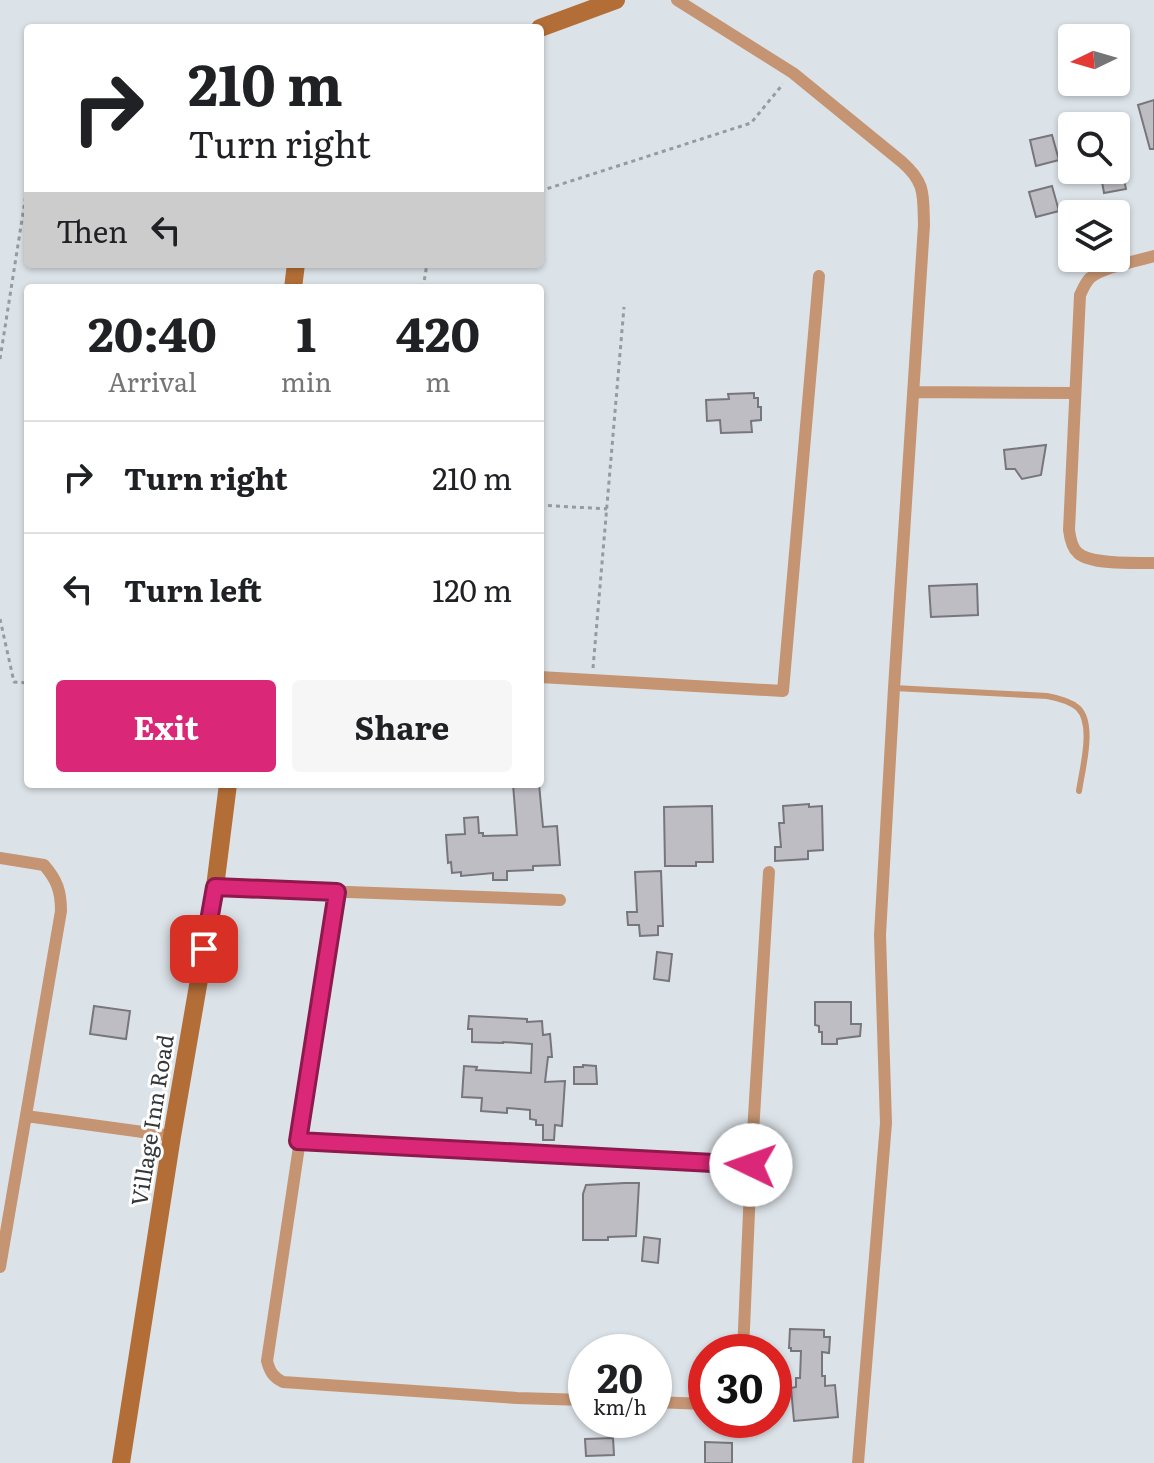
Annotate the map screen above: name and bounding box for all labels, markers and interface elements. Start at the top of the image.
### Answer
north arrow [1058,24,1130,96]
map controls [1058,24,1130,272]
text: 210 m [188,40,343,123]
icon: right [56,56,160,160]
button: search [1058,112,1130,184]
text: Turn right [188,116,371,169]
button: layers [1058,200,1130,272]
text: Then [56,208,128,252]
icon: left [144,208,188,252]
text: 20:40 [88,296,217,367]
text: 1 [296,296,316,367]
text: 420 [396,296,480,367]
text: Arrival [108,361,197,400]
text: min [281,361,332,400]
text: m [425,361,450,400]
icon: right [56,455,100,499]
text: Turn right [124,455,288,499]
text: 210 m [432,455,512,499]
icon: left [56,567,100,611]
text: Turn left [124,567,262,611]
text: 120 m [432,567,512,611]
button: Exit [56,680,276,772]
button: Share [292,680,512,772]
pin [170,915,238,983]
icon: arrive [182,927,226,971]
street label: Village Inn Road [121,1032,181,1208]
position arrow [709,1123,793,1207]
speed limit sign: 30 [688,1334,792,1438]
text: 20 [597,1346,643,1405]
text: km/h [593,1391,647,1421]

